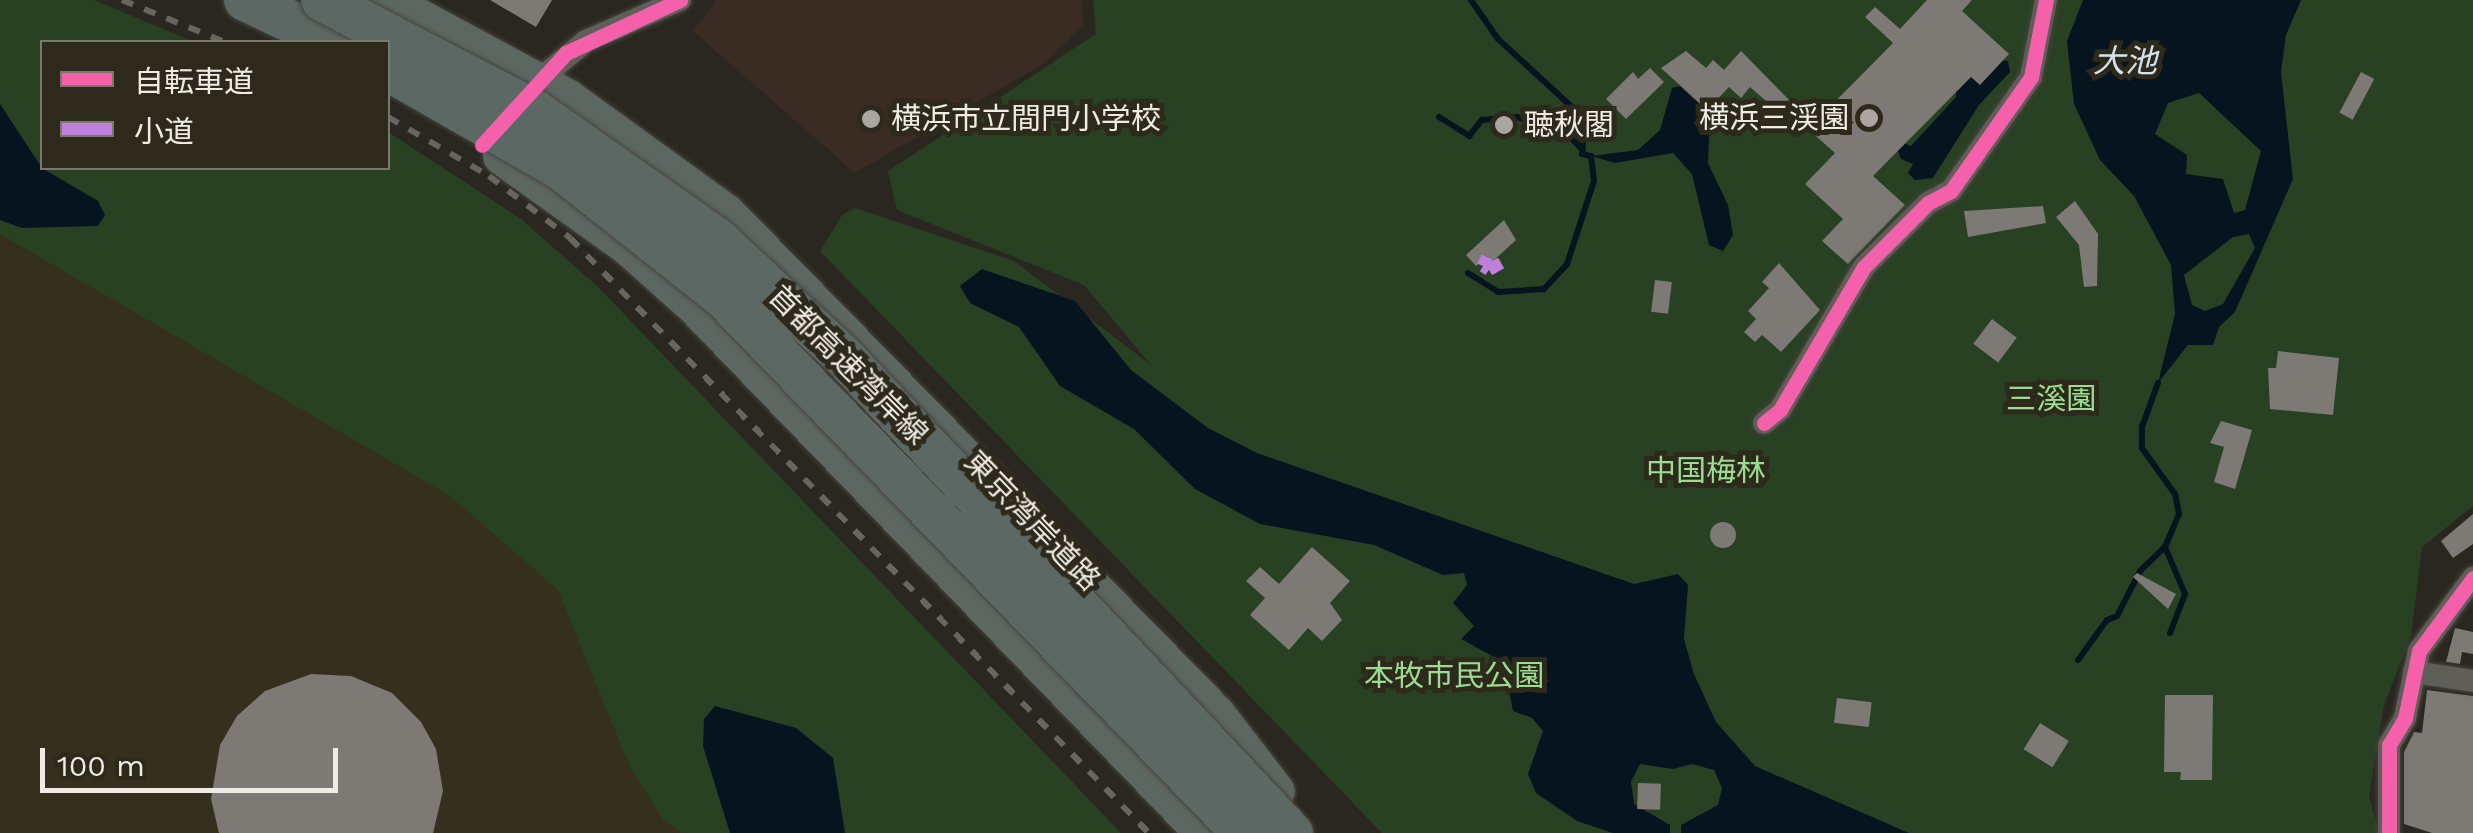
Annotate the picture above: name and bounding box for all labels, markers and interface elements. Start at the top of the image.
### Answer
legend [40,40,390,170]
water label: 大池 [2093,42,2157,80]
text: 自転車道 [134,64,254,99]
place label: 横浜三渓園 [1699,100,1849,136]
place label: 横浜市立間門小学校 [891,101,1161,137]
place label: 聴秋閣 [1524,107,1614,143]
marker: 横浜三渓園 [1858,107,1880,129]
marker: 横浜市立間門小学校 [860,108,882,130]
text: 小道 [134,114,194,149]
marker: 聴秋閣 [1493,114,1515,136]
street label: 首都高速湾岸線 [761,278,935,452]
park label: 三溪園 [2006,381,2096,417]
street label: 東京湾岸道路 [957,444,1107,598]
park label: 中国梅林 [1646,453,1766,489]
park label: 本牧市民公園 [1364,658,1544,694]
scale bar [45,728,342,790]
text: 100 m [57,748,145,783]

